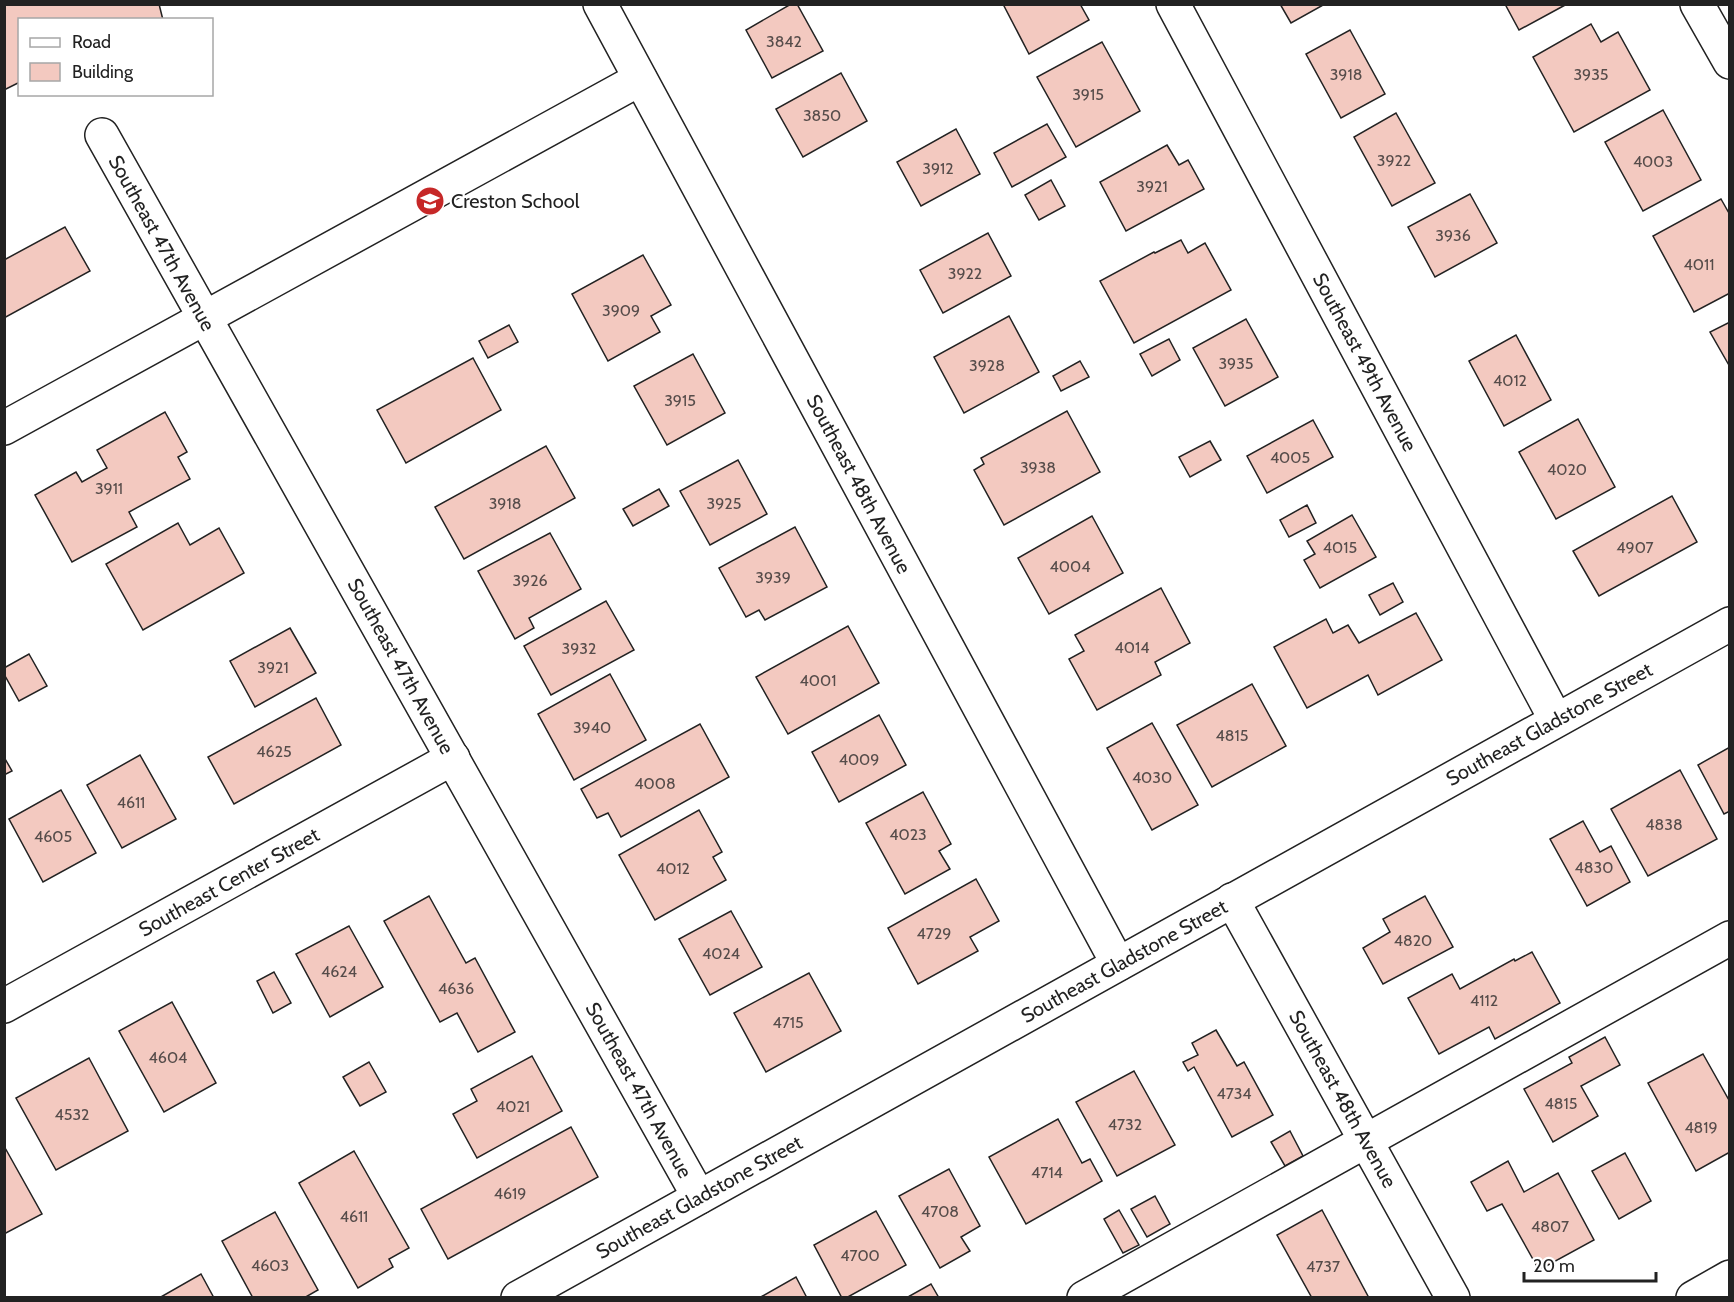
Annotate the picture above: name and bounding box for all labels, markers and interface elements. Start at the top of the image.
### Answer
legend [18,18,213,96]
text: Road [72,31,111,53]
house number: 3842 [766,32,802,51]
text: Building [72,61,134,83]
house number: 3918 [1330,65,1362,84]
house number: 3935 [1573,65,1609,84]
house number: 3915 [1072,85,1104,104]
house number: 3850 [803,106,841,125]
street label: Southeast 47th Avenue [104,151,220,335]
house number: 3922 [1377,151,1411,170]
house number: 4003 [1633,152,1673,171]
house number: 3912 [922,159,954,178]
house number: 3921 [1136,177,1168,196]
school or university icon: Creston School [414,185,446,217]
place label: Creston School [451,189,580,213]
house number: 3936 [1435,226,1471,245]
house number: 4011 [1684,255,1714,274]
house number: 3922 [948,264,982,283]
street label: Southeast 49th Avenue [1308,269,1422,455]
house number: 3909 [602,301,640,320]
house number: 3935 [1218,354,1254,373]
house number: 3928 [969,356,1005,375]
house number: 4012 [1493,371,1527,390]
street label: Southeast 48th Avenue [802,390,916,578]
house number: 3915 [664,391,696,410]
house number: 4005 [1270,448,1310,467]
house number: 3938 [1020,458,1056,477]
house number: 4020 [1547,460,1587,479]
house number: 3911 [95,479,123,498]
house number: 3918 [489,494,521,513]
house number: 3925 [707,494,741,513]
house number: 4015 [1323,538,1357,557]
house number: 4907 [1616,538,1654,557]
house number: 4004 [1050,557,1090,576]
house number: 3939 [755,568,791,587]
house number: 3926 [512,571,548,590]
street label: Southeast 47th Avenue [343,574,459,758]
house number: 4014 [1115,638,1149,657]
house number: 3932 [562,639,596,658]
street label: Southeast Gladstone Street [1442,657,1657,791]
house number: 3921 [257,658,289,677]
house number: 4001 [800,671,836,690]
house number: 3940 [573,718,611,737]
house number: 4815 [1216,726,1248,745]
house number: 4625 [256,742,292,761]
house number: 4009 [839,750,879,769]
house number: 4030 [1132,768,1172,787]
house number: 4008 [634,774,676,793]
house number: 4611 [117,793,145,812]
house number: 4838 [1645,815,1683,834]
street label: Southeast Center Street [135,822,324,942]
house number: 4023 [889,825,927,844]
house number: 4605 [34,827,72,846]
house number: 4830 [1575,858,1613,877]
house number: 4012 [656,859,690,878]
street label: Southeast Gladstone Street [1017,894,1232,1028]
house number: 4729 [917,924,951,943]
house number: 4820 [1394,931,1432,950]
house number: 4024 [702,944,740,963]
house number: 4624 [321,962,357,981]
house number: 4636 [438,979,474,998]
house number: 4112 [1470,991,1498,1010]
street label: Southeast 47th Avenue [581,998,697,1182]
street label: Southeast 48th Avenue [1284,1006,1402,1192]
house number: 4715 [772,1013,804,1032]
house number: 4604 [149,1048,187,1067]
house number: 4734 [1216,1084,1252,1103]
house number: 4815 [1545,1094,1577,1113]
house number: 4021 [496,1097,530,1116]
house number: 4532 [55,1105,89,1124]
house number: 4732 [1108,1115,1142,1134]
house number: 4819 [1684,1118,1718,1137]
street label: Southeast Gladstone Street [592,1130,807,1264]
house number: 4714 [1031,1163,1063,1182]
house number: 4619 [494,1184,526,1203]
house number: 4708 [921,1202,959,1221]
house number: 4611 [340,1207,368,1226]
house number: 4807 [1531,1217,1569,1236]
scale bar [1524,1245,1656,1283]
house number: 4700 [840,1246,880,1265]
text: 20 m [1533,1255,1575,1277]
house number: 4603 [251,1256,289,1275]
house number: 4737 [1306,1257,1340,1276]

